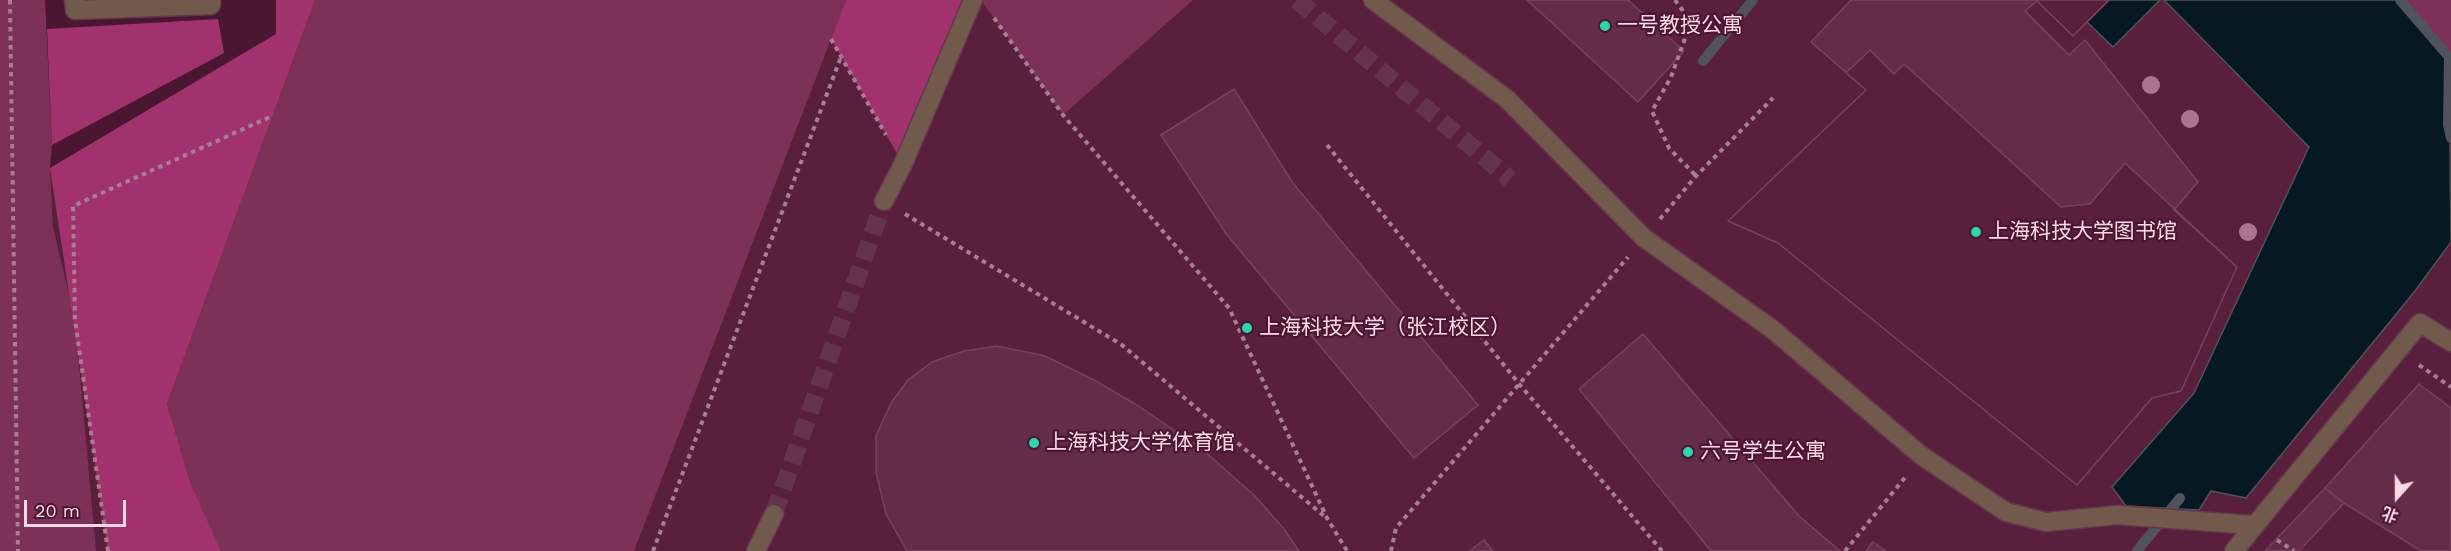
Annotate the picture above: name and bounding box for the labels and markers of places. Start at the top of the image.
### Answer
place label: 一号教授公寓 [1617,13,1743,39]
marker: 一号教授公寓 [1598,19,1612,33]
place label: 上海科技大学图书馆 [1988,219,2177,245]
marker: 上海科技大学图书馆 [1969,225,1983,239]
place label: 上海科技大学（张江校区） [1259,315,1511,341]
marker: 上海科技大学（张江校区） [1240,321,1254,335]
place label: 上海科技大学体育馆 [1046,430,1235,456]
marker: 上海科技大学体育馆 [1027,436,1041,450]
place label: 六号学生公寓 [1700,439,1826,465]
marker: 六号学生公寓 [1681,445,1695,459]

